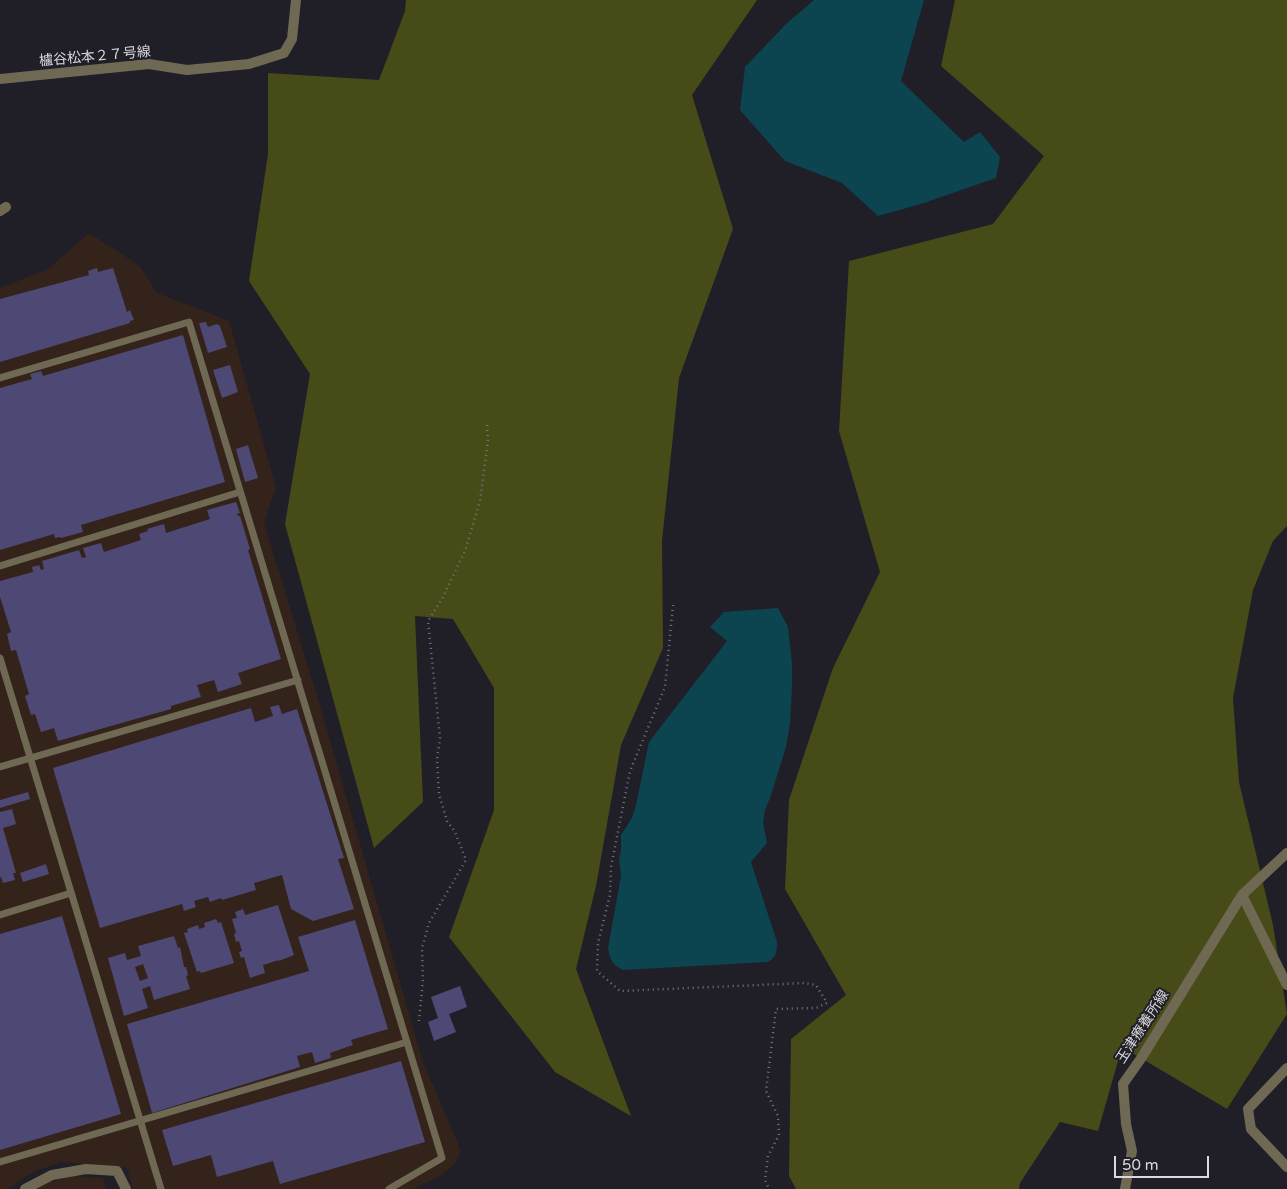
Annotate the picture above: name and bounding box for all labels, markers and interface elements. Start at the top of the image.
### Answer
street label: 櫨谷松本２７号線 [38,44,152,70]
street label: 玉津療養所線 [1113,987,1173,1067]
scale bar [1117,1146,1212,1178]
text: 50 m [1122,1156,1159,1174]

